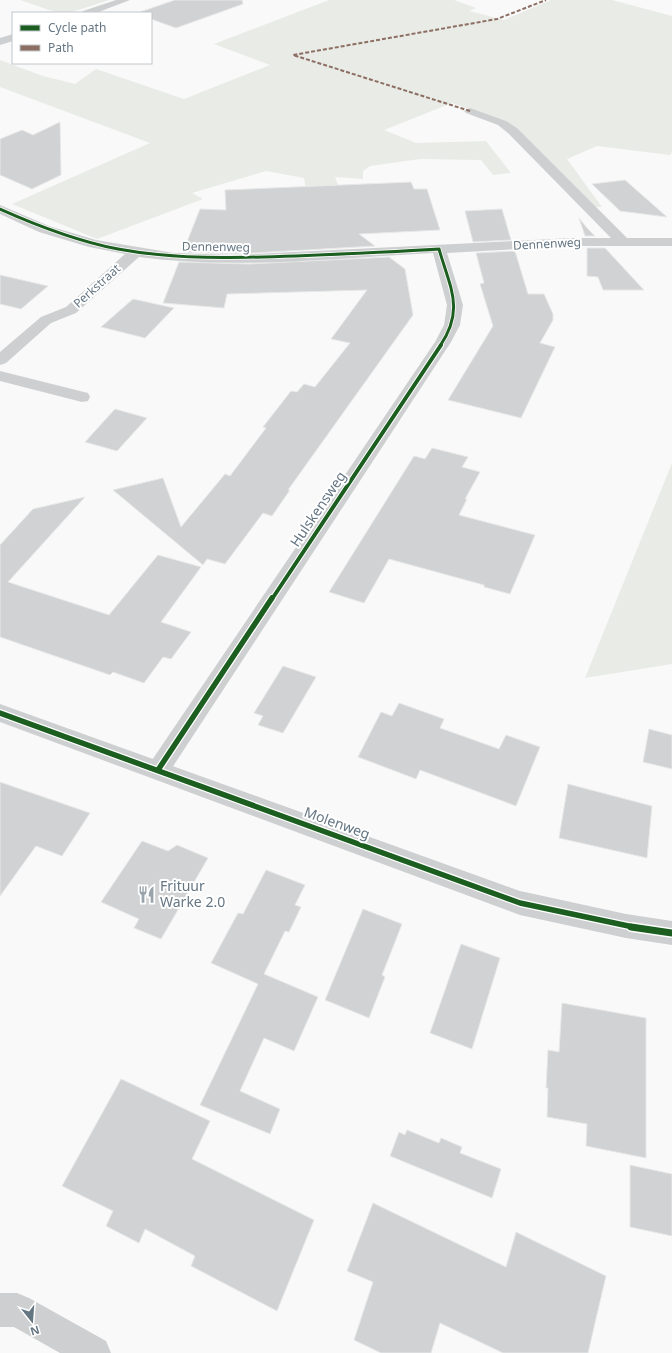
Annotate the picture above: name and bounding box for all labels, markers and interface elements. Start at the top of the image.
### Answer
legend [12,12,152,64]
text: Cycle path [48,19,106,36]
text: Path [48,39,74,56]
street label: Dennenweg [513,233,581,254]
street label: Dennenweg [182,237,250,256]
street label: Perkstraat [69,259,124,311]
street label: Hulskensweg [285,467,350,550]
street label: Molenweg [302,802,373,843]
place label: Frituur Warke 2.0 [160,876,225,911]
restaurant icon: Frituur Warke 2.0 [137,884,157,904]
north arrow [12,1301,52,1341]
text: N [29,1323,42,1340]

